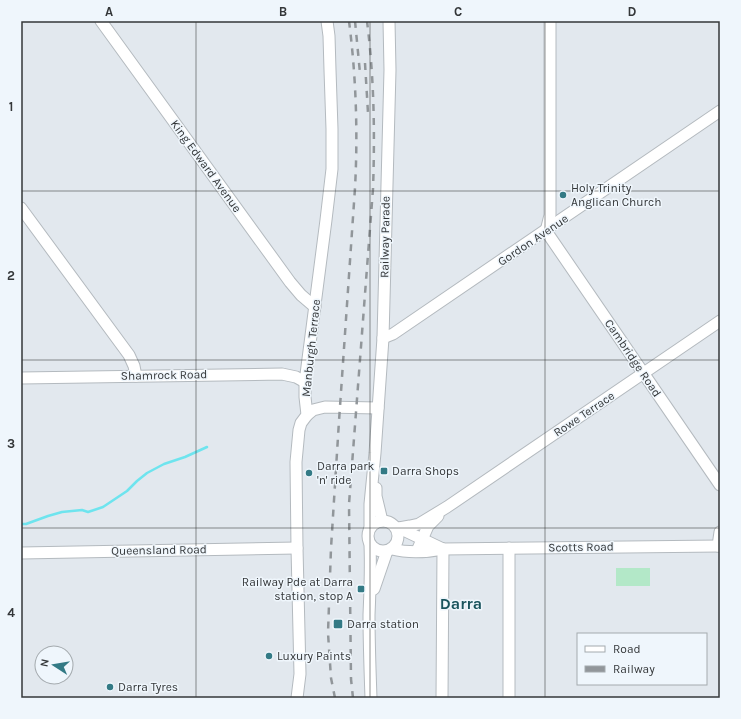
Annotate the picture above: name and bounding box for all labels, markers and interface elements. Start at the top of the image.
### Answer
text: A [105,4,113,19]
text: B [279,4,287,19]
text: C [454,4,462,19]
text: D [628,4,637,19]
text: 1 [9,99,13,114]
street label: King Edward Avenue [168,117,244,215]
place label: Holy Trinity Anglican Church [571,181,661,209]
marker: Holy Trinity Anglican Church [558,190,568,200]
street label: Railway Parade [377,196,393,278]
street label: Gordon Avenue [495,211,571,269]
text: 2 [7,268,15,283]
street label: Manburgh Terrace [299,298,323,398]
street label: Cambridge Road [602,316,664,400]
street label: Shamrock Road [121,367,207,383]
street label: Rowe Terrace [551,388,617,440]
text: 3 [7,436,15,451]
place label: Darra park 'n' ride [317,459,375,487]
place label: Darra Shops [392,464,459,478]
marker: Darra Shops [379,466,389,476]
marker: Darra park 'n' ride [304,468,314,478]
street label: Scotts Road [548,539,614,555]
street label: Queensland Road [111,542,207,558]
place label: Railway Pde at Darra station, stop A [242,575,353,603]
marker: Railway Pde at Darra station, stop A [356,584,366,594]
district label: Darra [440,594,482,613]
text: 4 [7,605,15,620]
place label: Darra station [347,617,419,631]
marker: Darra station [332,618,344,630]
legend [577,633,707,685]
text: Road [613,642,641,656]
north arrow [34,645,74,685]
place label: Luxury Paints [277,649,351,663]
marker: Luxury Paints [264,651,274,661]
text: N [38,658,52,668]
text: Railway [613,662,655,676]
place label: Darra Tyres [118,680,178,694]
marker: Darra Tyres [105,682,115,692]

